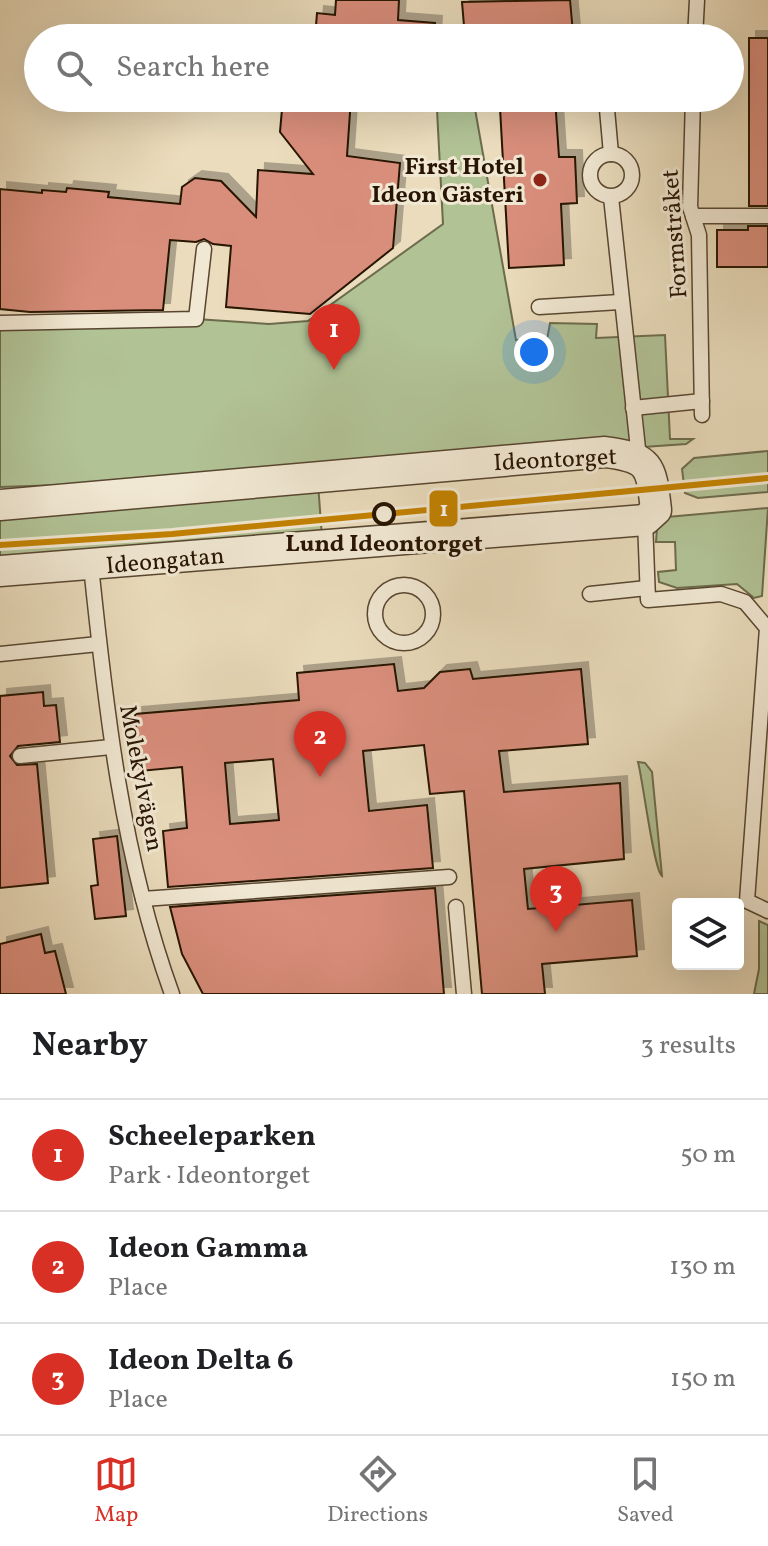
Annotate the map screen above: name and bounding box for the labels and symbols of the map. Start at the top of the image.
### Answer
place label: First Hotel Ideon Gästeri [372,151,524,213]
street label: Formstråket [655,168,697,300]
marker: First Hotel Ideon Gästeri [531,171,549,189]
pin: 1 [308,304,360,370]
your location [514,332,554,372]
street label: Ideontorget [493,441,618,481]
line badge: 1 [428,489,459,528]
text: 1 [440,495,448,526]
marker: Lund Ideontorget [373,503,395,525]
place label: Lund Ideontorget [285,528,483,562]
street label: Ideongatan [104,540,226,584]
street label: Molekylvägen [109,702,171,855]
pin: 2 [294,711,346,777]
pin: 3 [530,866,582,932]

